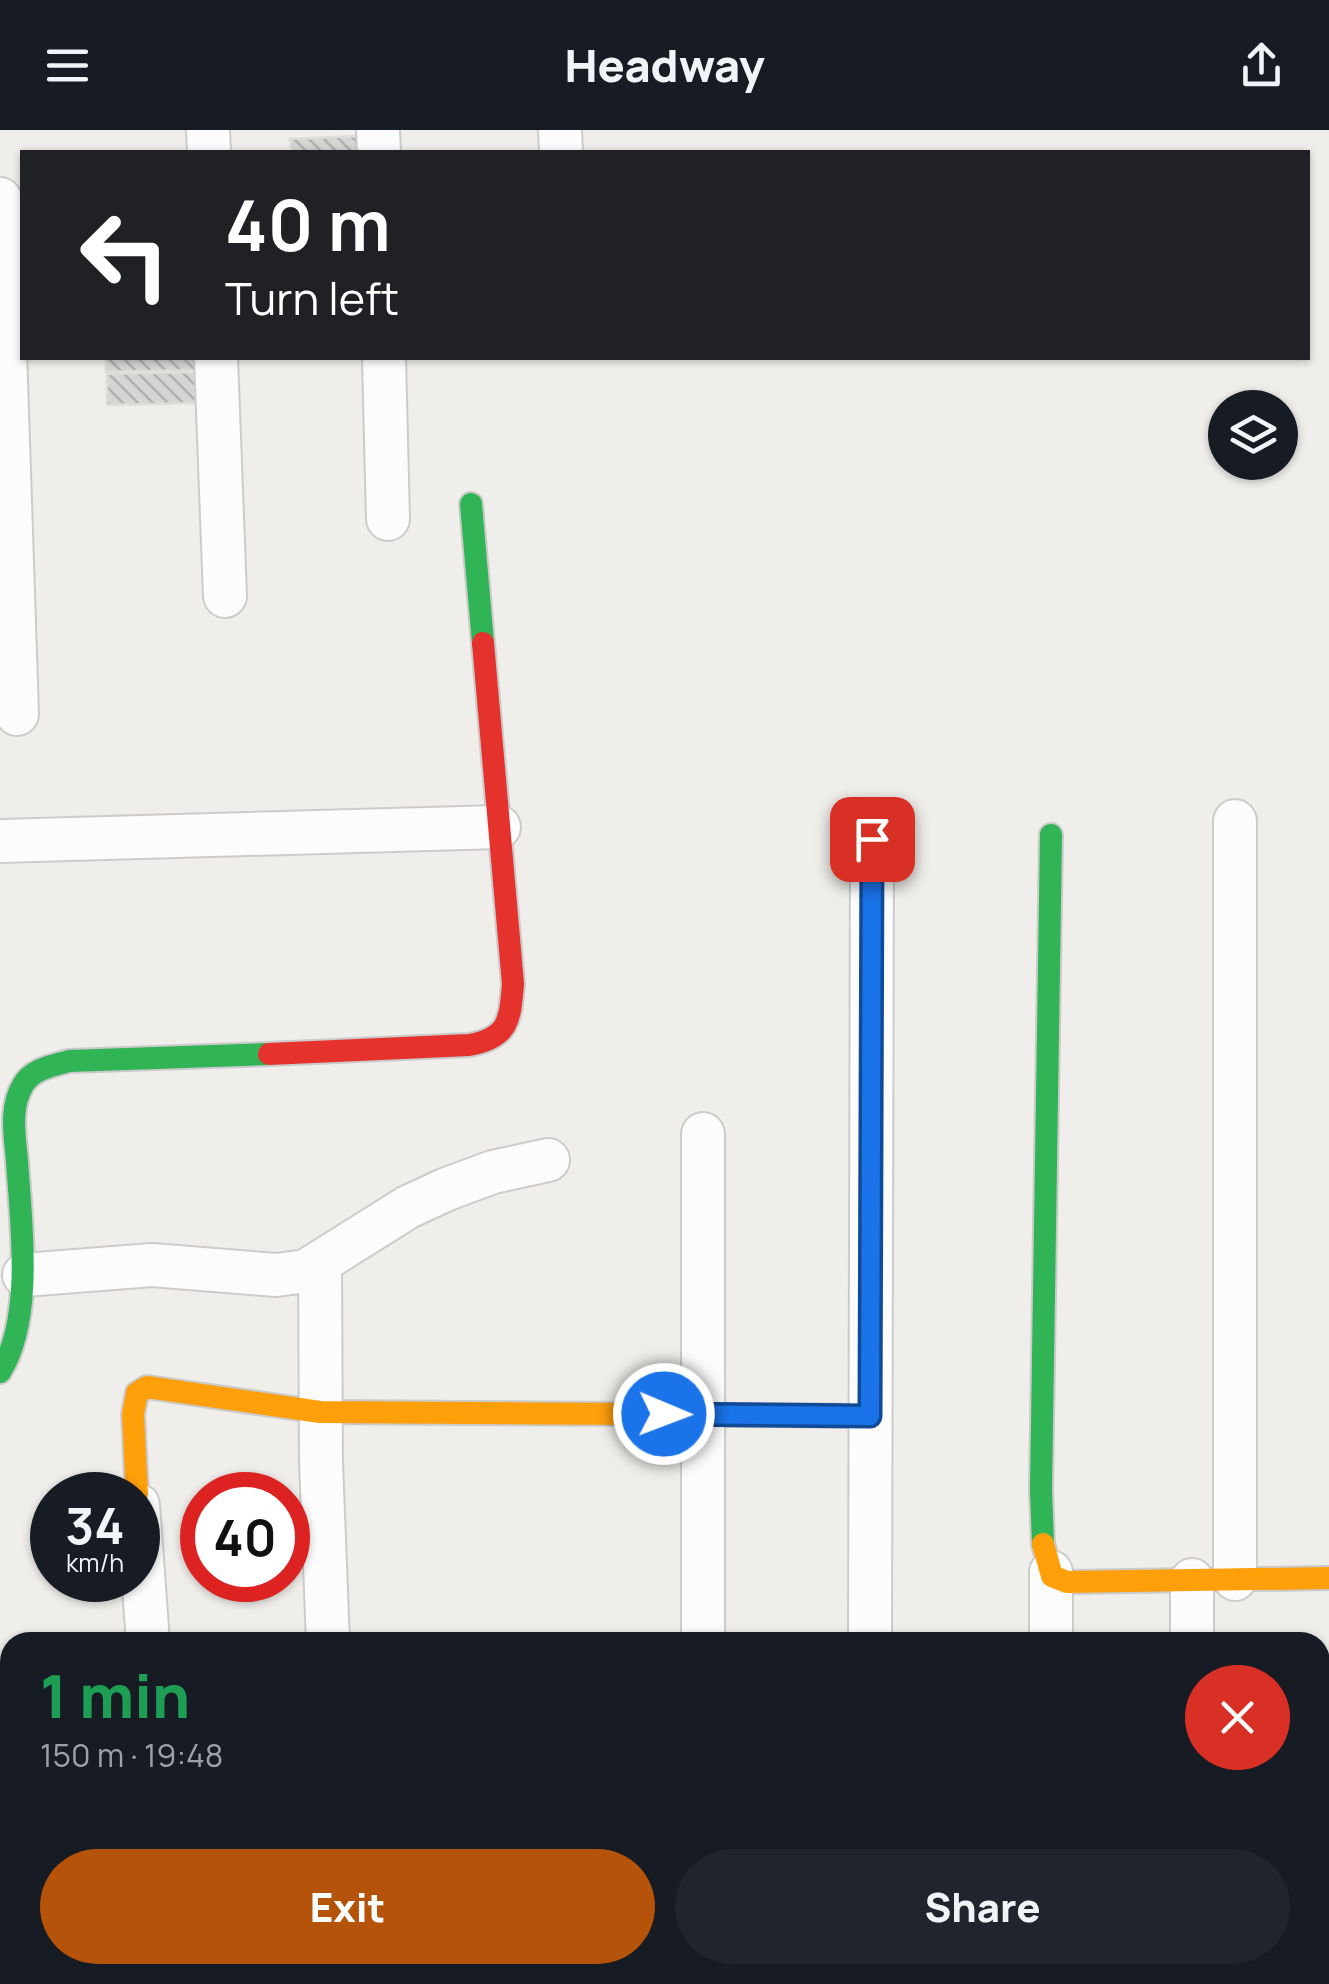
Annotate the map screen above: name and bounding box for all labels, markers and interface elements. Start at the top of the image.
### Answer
text: Headway [564,34,765,96]
icon: menu [40,38,95,93]
icon: share [1234,38,1289,93]
text: 40 m [225,176,391,272]
icon: left [60,190,190,320]
text: Turn left [225,267,399,329]
map controls [1208,390,1298,480]
button: layers [1208,390,1298,480]
pin [830,797,915,882]
icon: arrive [845,812,900,867]
position arrow [612,1362,716,1466]
speed limit sign: 40 [180,1472,310,1602]
text: 34 [65,1491,125,1559]
text: km/h [66,1545,124,1580]
text: 1 min [40,1654,190,1736]
button: close [1185,1665,1290,1770]
text: 150 m · 19:48 [40,1733,223,1777]
button: Exit [40,1849,655,1964]
button: Share [675,1849,1290,1964]

